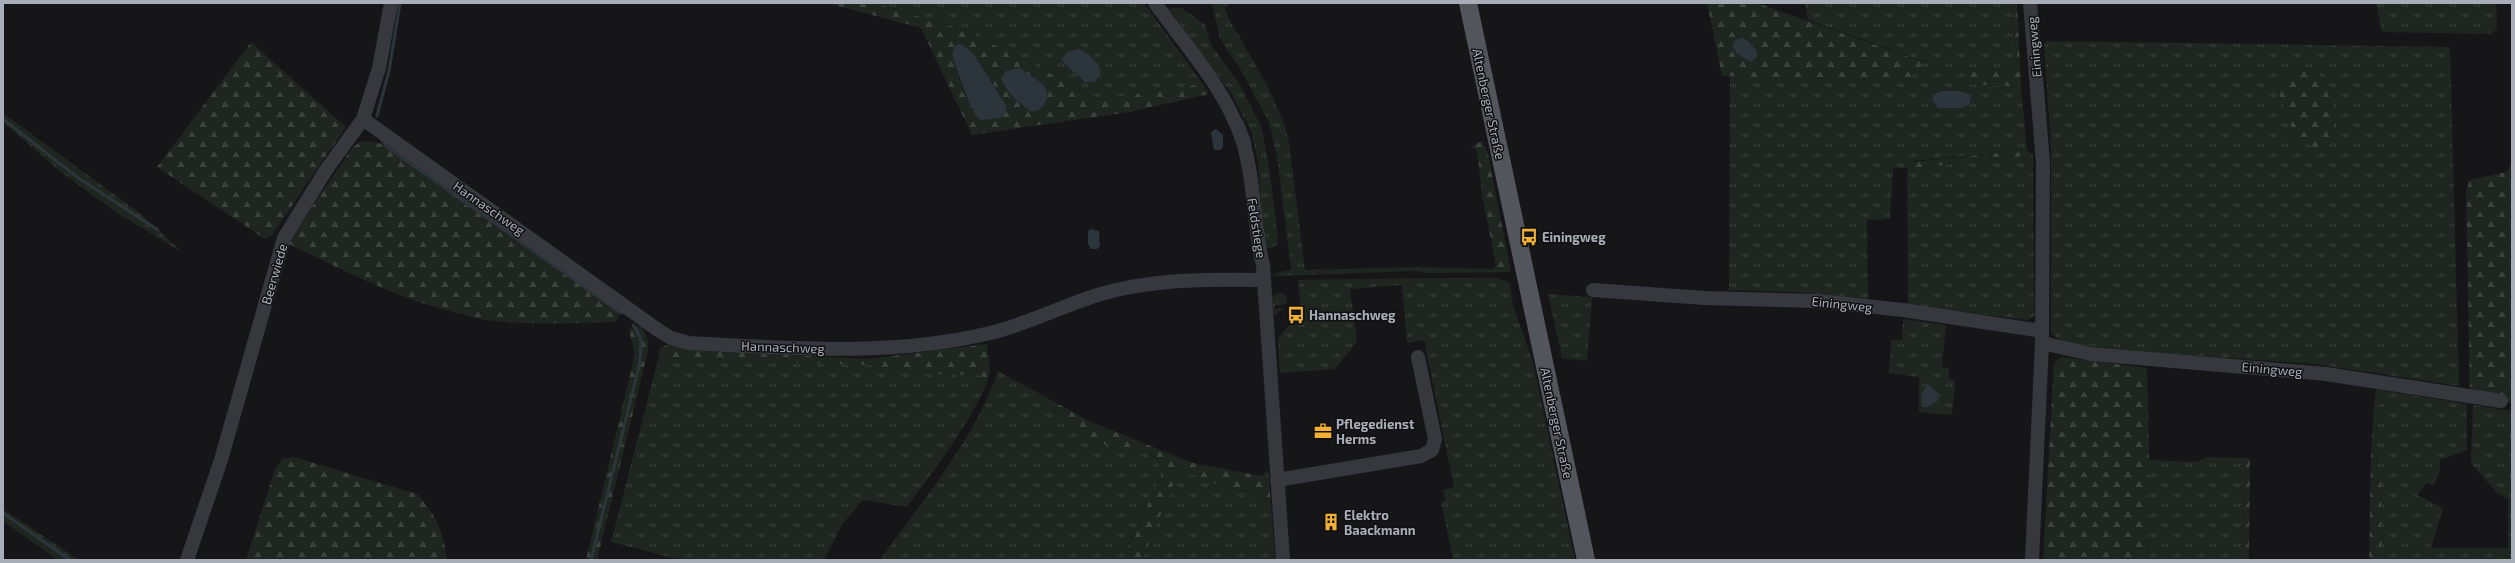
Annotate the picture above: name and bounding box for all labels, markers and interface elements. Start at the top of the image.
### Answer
street label: Einingweg [2023,16,2045,78]
street label: Altenberger Straße [1469,47,1509,161]
street label: Hannaschweg [450,177,528,239]
street label: Feldstiege [1244,197,1270,259]
bus stop icon: Einingweg [1519,227,1539,247]
place label: Einingweg [1542,229,1606,245]
street label: Beerwiede [258,242,290,306]
street label: Einingweg [1811,293,1873,315]
bus stop icon: Hannaschweg [1286,305,1306,325]
place label: Hannaschweg [1309,307,1396,323]
street label: Hannaschweg [741,338,825,356]
street label: Einingweg [2241,358,2303,380]
street label: Altenberger Straße [1537,366,1577,480]
place label: Pflegedienst Herms [1336,416,1415,447]
office icon: Pflegedienst Herms [1313,421,1333,441]
place label: Elektro Baackmann [1344,507,1416,538]
building icon: Elektro Baackmann [1321,512,1341,532]

